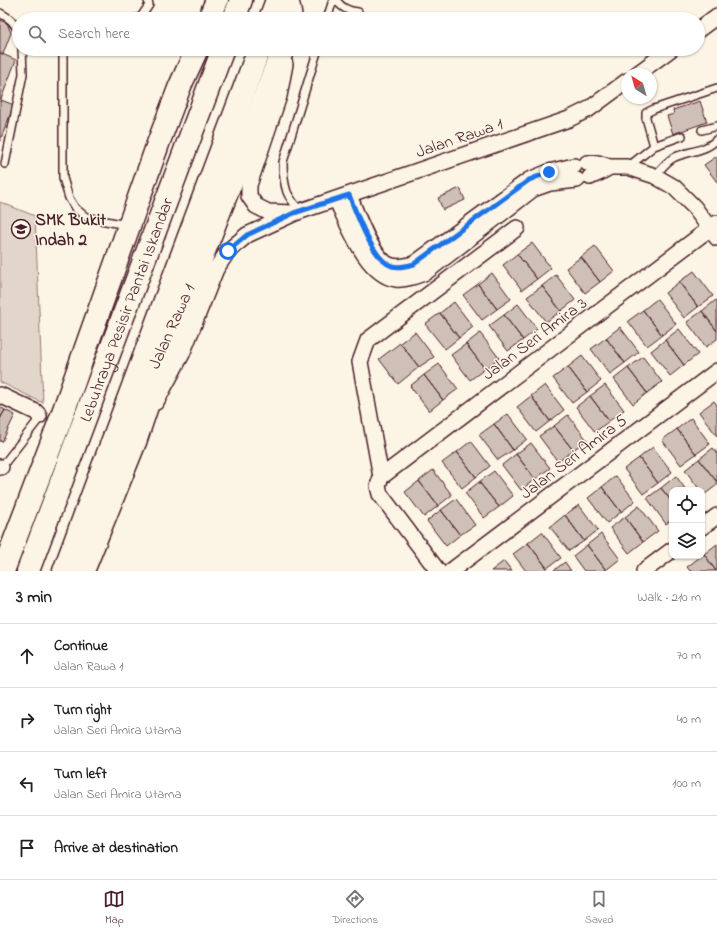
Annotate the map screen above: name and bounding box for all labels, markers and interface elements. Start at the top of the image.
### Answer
search box [12,12,705,56]
icon: search [26,23,48,45]
text: Search here [58,23,130,45]
north arrow [621,68,657,104]
street label: Jalan Rawa 1 [413,112,507,165]
route end [540,163,558,181]
street label: Lebuhraya Pesisir Pantai Iskandar [74,194,181,426]
place label: SMK Bukit Indah 2 [35,208,106,253]
school or university icon: SMK Bukit Indah 2 [10,218,32,240]
route start [219,242,237,260]
street label: Jalan Rawa 1 [143,280,202,373]
street label: Jalan Seri Amira 3 [477,291,593,387]
street label: Jalan Seri Amira 5 [515,408,633,506]
map controls [669,487,705,559]
button: locate [669,487,705,523]
button: layers [669,523,705,559]
text: 3 min [16,585,52,610]
text: Walk · 210 m [637,588,701,607]
text: Continue [54,635,108,657]
icon: ahead [16,645,38,667]
text: 70 m [677,646,701,665]
text: Jalan Rawa 1 [54,657,123,676]
text: Turn right [54,699,112,721]
icon: right [16,709,38,731]
text: 40 m [677,710,701,729]
text: Jalan Seri Amira Utama [54,721,181,740]
text: Turn left [54,763,107,785]
icon: left [16,773,38,795]
text: 100 m [672,774,701,793]
text: Jalan Seri Amira Utama [54,785,181,804]
icon: arrive [16,837,38,859]
text: Arrive at destination [54,837,178,859]
tab: Map [103,888,125,928]
tab: Directions [332,888,378,928]
tab: Saved [585,888,614,928]

